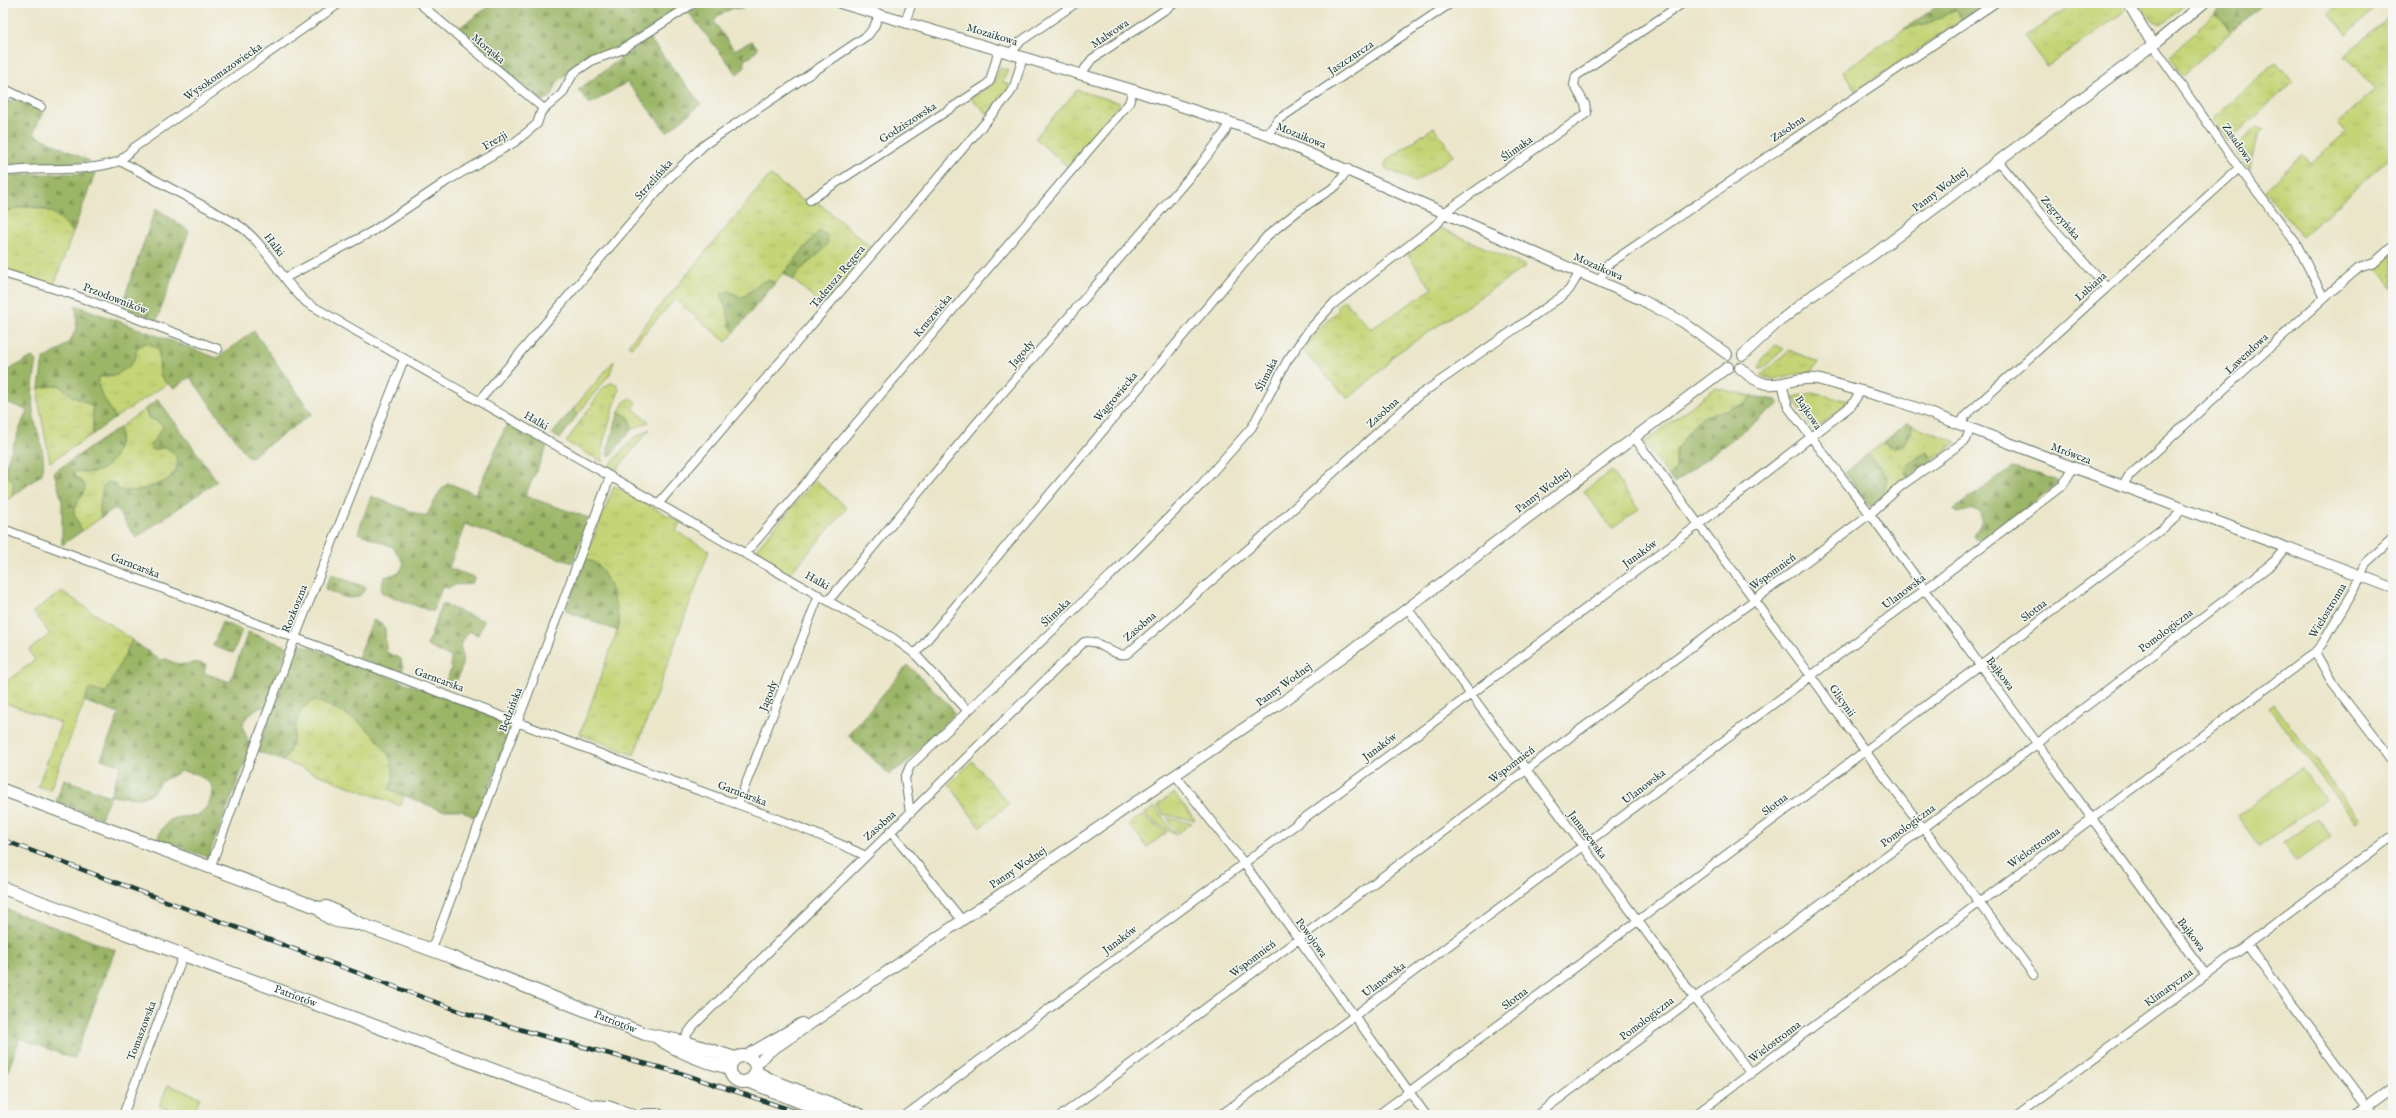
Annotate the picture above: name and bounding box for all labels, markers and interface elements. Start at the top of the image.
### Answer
street label: Malwowa [1088,16,1132,52]
street label: Mozaikowa [965,21,1019,49]
street label: Morąska [468,31,508,67]
street label: Jaszczurcza [1324,38,1377,79]
street label: Wysokomazowiecka [181,40,265,104]
street label: Godziszowska [877,99,939,147]
street label: Zasobna [1768,112,1808,146]
street label: Mozaikowa [1274,120,1328,152]
street label: Zasadowa [2218,121,2256,166]
street label: Frezji [480,128,510,154]
street label: Ślimaka [1498,133,1536,165]
street label: Strzelińska [632,157,676,203]
street label: Panny Wodnej [1910,165,1970,215]
street label: Zegrzyńska [2037,193,2083,243]
street label: Halki [261,230,287,260]
street label: Tadeusza Regera [808,243,869,311]
street label: Mozaikowa [1571,250,1625,284]
street label: Lubiana [2072,269,2110,305]
street label: Przodowników [81,280,150,318]
street label: Kruszwicka [911,291,955,340]
street label: Lawendowa [2222,330,2272,378]
street label: Jagody [1005,337,1038,372]
street label: Ślimaka [1253,356,1281,394]
street label: Wągrowiecka [1091,369,1141,425]
street label: Bajkowa [1792,393,1825,433]
street label: Zasobna [1364,395,1402,431]
street label: Halki [521,408,551,434]
street label: Mrówcza [2049,440,2093,468]
street label: Panny Wodnej [1513,466,1573,516]
street label: Junaków [1618,536,1661,572]
street label: Garncarska [108,550,162,582]
street label: Wspomnień [1747,550,1799,593]
street label: Halki [802,569,832,593]
street label: Ulanowska [1880,571,1929,613]
street label: Wielostronna [2306,581,2350,641]
street label: Rozkoszna [279,583,311,635]
street label: Ślimaka [1038,595,1074,630]
street label: Słotna [2018,597,2050,625]
street label: Pomologiczna [2136,606,2196,656]
street label: Zasobna [1121,609,1159,645]
street label: Bajkowa [1983,655,2017,694]
street label: Panny Wodnej [1253,660,1315,710]
street label: Garncarska [412,665,466,695]
street label: Jagody [756,678,781,715]
street label: Glicynii [1826,682,1858,720]
street label: Będzińska [496,686,526,734]
street label: Junaków [1358,729,1401,766]
street label: Wspomnień [1486,743,1538,787]
street label: Ulanowska [1620,766,1669,808]
street label: Garncarska [715,778,769,810]
street label: Słotna [1759,791,1791,819]
street label: Pomologiczna [1878,801,1938,851]
street label: Januszewska [1563,807,1610,862]
street label: Zasobna [861,808,899,844]
street label: Wielostronna [2005,824,2063,872]
street label: Panny Wodnej [987,844,1049,892]
street label: Powojowa [1292,916,1330,961]
street label: Bajkowa [2174,916,2208,955]
street label: Junaków [1098,922,1141,959]
street label: Wspomnień [1227,937,1279,981]
street label: Ulanowska [1360,959,1409,1001]
street label: Klimatyczna [2142,966,2196,1010]
street label: Patriotów [272,982,320,1011]
street label: Słotna [1499,985,1531,1013]
street label: Pomologiczna [1617,994,1677,1044]
street label: Tomaszowska [124,999,160,1063]
street label: Patriotów [592,1007,639,1037]
street label: Wielostronna [1746,1018,1804,1066]

